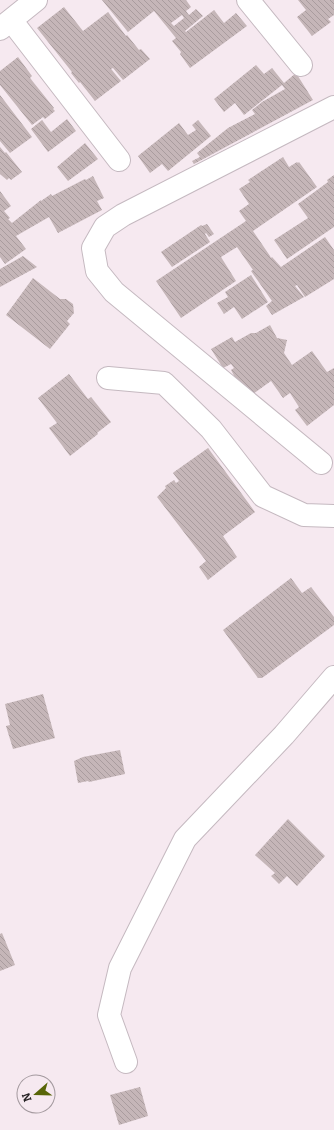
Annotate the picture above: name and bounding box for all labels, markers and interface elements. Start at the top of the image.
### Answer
north arrow [16,1074,56,1114]
text: N [19,1091,35,1103]

